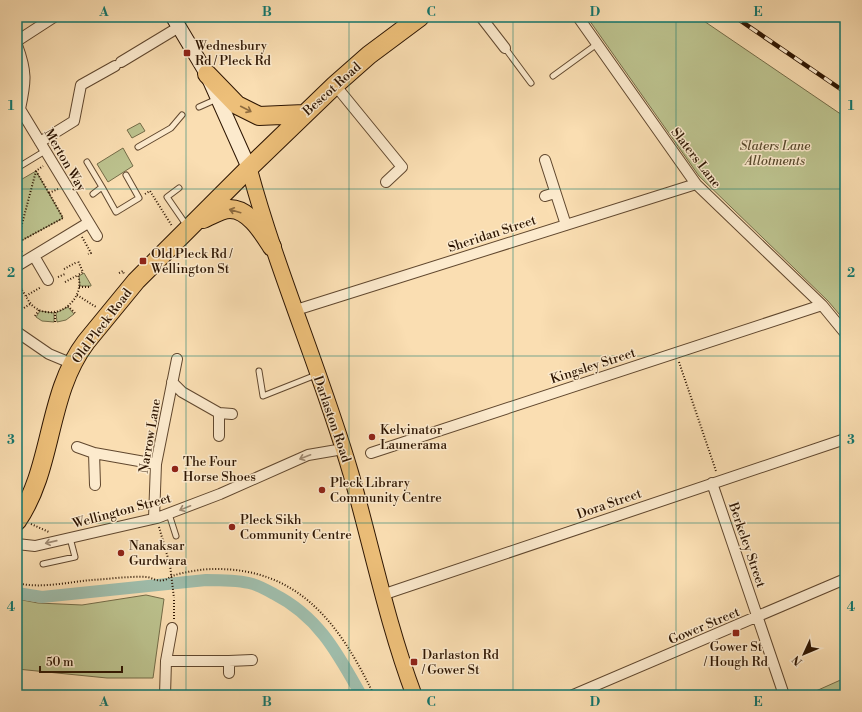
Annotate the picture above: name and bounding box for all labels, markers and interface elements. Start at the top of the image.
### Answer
text: A [98,4,109,20]
text: B [262,4,272,20]
text: C [426,4,436,20]
text: D [590,4,600,20]
text: E [753,4,763,20]
place label: Wednesbury Rd / Pleck Rd [194,38,272,69]
marker: Wednesbury Rd / Pleck Rd [182,48,192,58]
street label: Bescot Road [299,58,365,120]
text: 1 [8,98,15,114]
text: 1 [848,98,855,114]
one-way arrow [239,106,251,113]
street label: Slaters Lane [667,125,725,192]
street label: Merton Way [41,126,90,195]
park label: Slaters Lane Allotments [740,138,810,169]
one-way arrow [229,207,242,214]
street label: Sheridan Street [446,212,538,256]
place label: Old Pleck Rd / Wellington St [150,246,233,277]
marker: Old Pleck Rd / Wellington St [138,256,148,266]
text: 2 [7,265,15,281]
text: 2 [847,265,855,281]
street label: Old Pleck Road [69,285,136,367]
street label: Kingsley Street [548,345,638,387]
street label: Darlaston Road [310,374,355,465]
street label: Narrow Lane [136,397,165,475]
place label: Kelvinator Launerama [380,422,447,453]
text: 3 [7,432,15,448]
marker: Kelvinator Launerama [367,432,377,442]
text: 3 [847,432,855,448]
place label: The Four Horse Shoes [183,454,256,485]
one-way arrow [299,454,311,462]
marker: The Four Horse Shoes [170,464,180,474]
place label: Pleck Library Community Centre [330,475,442,506]
marker: Pleck Library Community Centre [317,485,327,495]
street label: Dora Street [574,485,644,523]
street label: Wellington Street [70,490,173,532]
street label: Berkeley Street [725,499,769,590]
one-way arrow [179,504,191,512]
place label: Pleck Sikh Community Centre [240,512,352,543]
marker: Pleck Sikh Community Centre [227,522,237,532]
place label: Nanaksar Gurdwara [129,538,187,569]
one-way arrow [45,539,58,547]
marker: Nanaksar Gurdwara [116,548,126,558]
text: 4 [7,599,16,615]
text: 4 [847,599,856,615]
street label: Gower Street [666,604,742,648]
marker: Gower St / Hough Rd [731,628,741,638]
north arrow [784,634,824,674]
place label: Gower St / Hough Rd [703,639,769,670]
place label: Darlaston Rd / Gower St [421,647,499,678]
scale bar [40,648,122,674]
text: N [789,652,806,668]
text: 50 m [46,655,74,670]
marker: Darlaston Rd / Gower St [409,657,419,667]
text: A [98,694,109,710]
text: B [262,694,272,710]
text: C [426,694,436,710]
text: D [590,694,600,710]
text: E [753,694,763,710]

